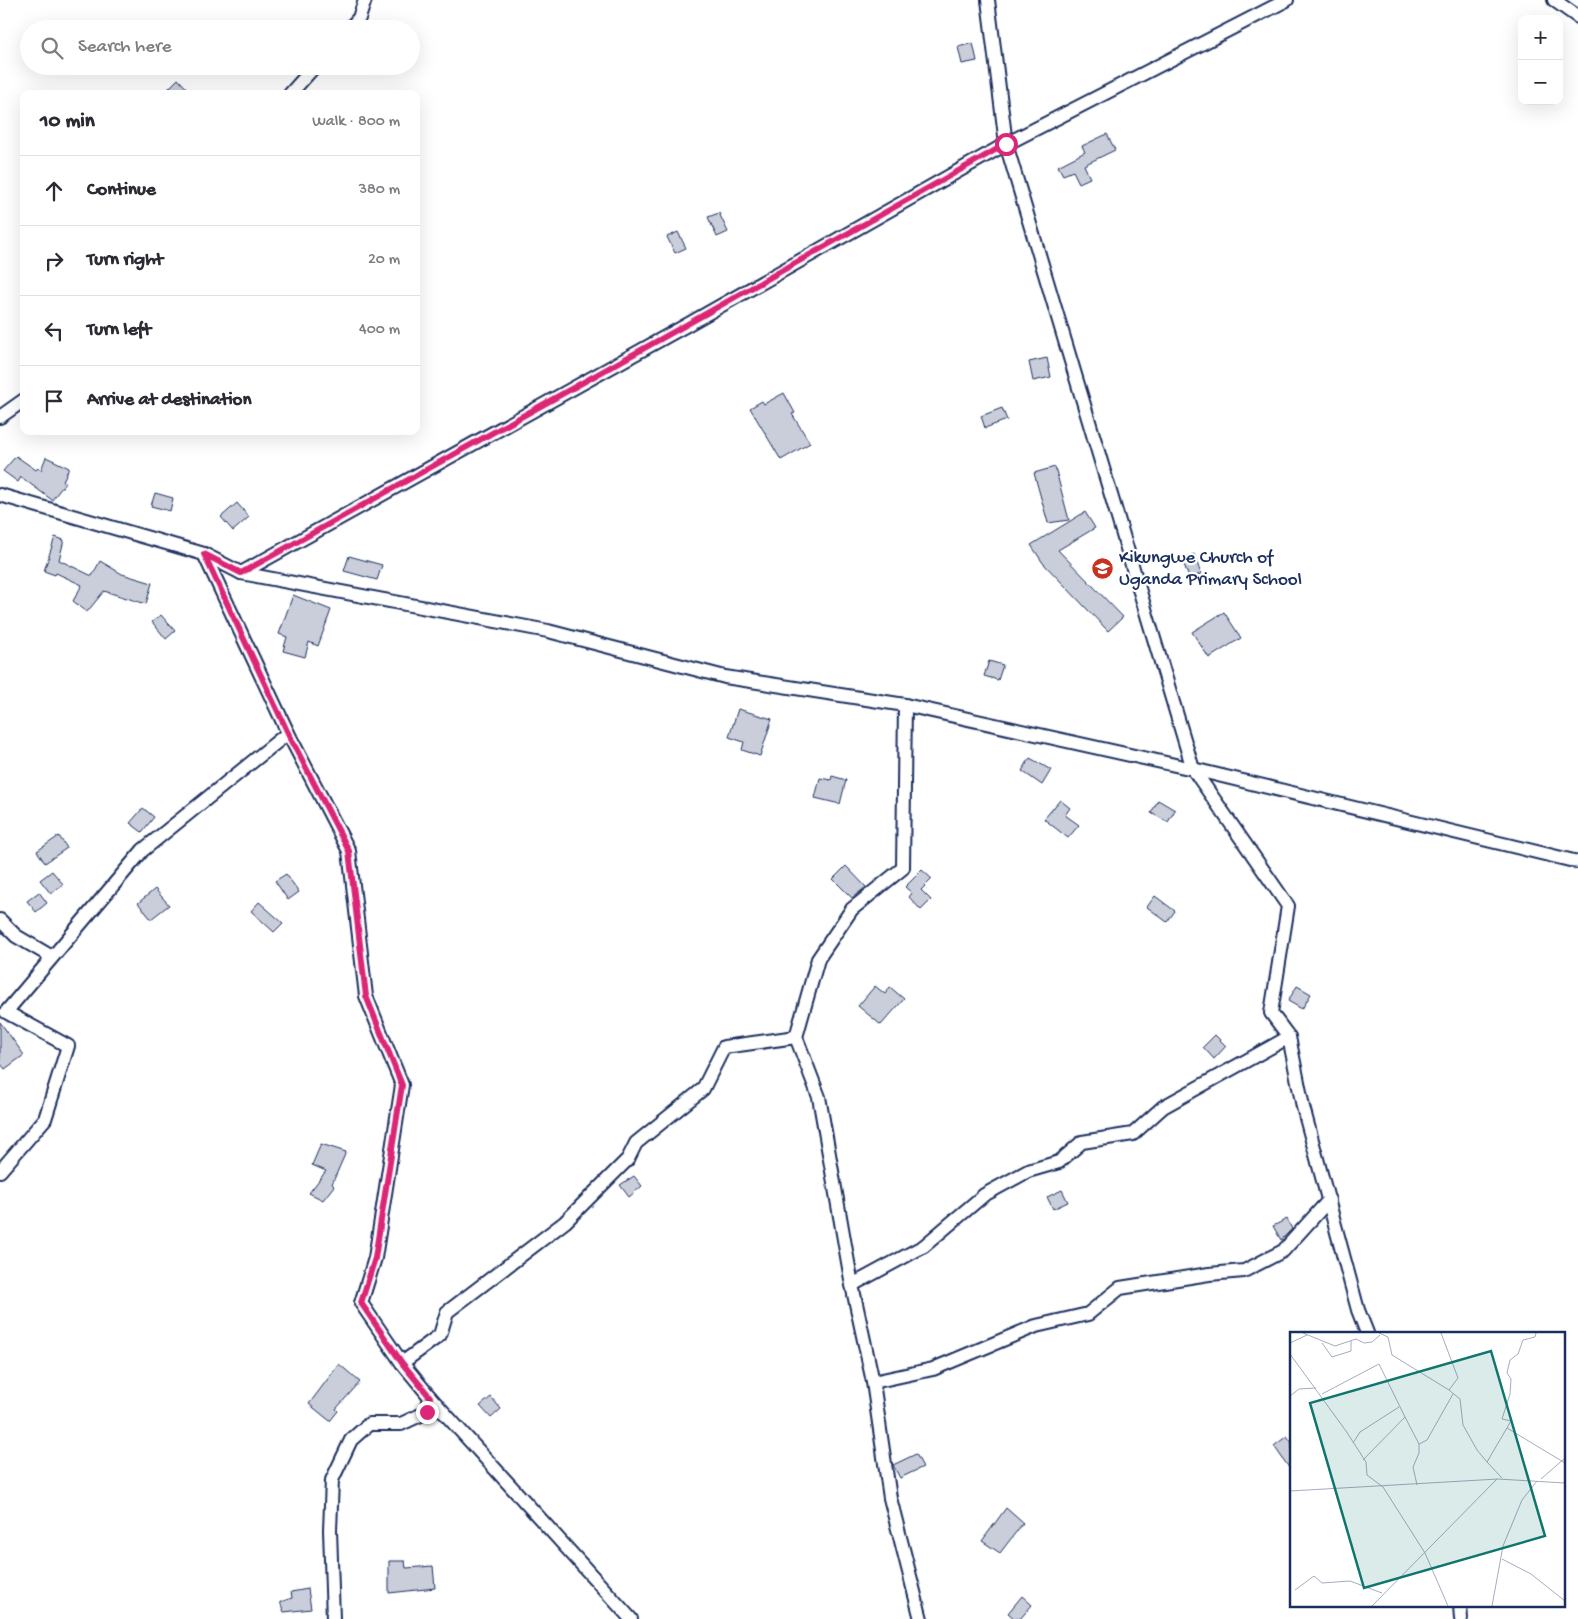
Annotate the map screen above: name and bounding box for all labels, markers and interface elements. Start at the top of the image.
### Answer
map controls [1518,15,1563,105]
button: + [1518,15,1563,60]
search box [20,20,420,75]
icon: search [38,34,66,62]
text: Search here [78,36,172,59]
button: − [1518,60,1563,105]
text: 10 min [40,110,95,135]
text: Walk · 800 m [312,113,400,132]
route start [995,133,1018,156]
icon: ahead [40,177,68,205]
text: Continue [87,179,156,202]
text: 380 m [359,181,400,200]
icon: right [40,247,68,275]
text: Turn right [87,249,163,272]
text: 20 m [368,251,400,270]
icon: left [40,317,68,345]
text: Turn left [87,319,151,342]
text: 400 m [359,321,400,340]
icon: arrive [40,387,68,415]
text: Arrive at destination [87,389,251,412]
place label: Kikungwe Church of Uganda Primary School [1119,547,1302,592]
school or university icon: Kikungwe Church of Uganda Primary School [1091,557,1115,581]
inset map [1290,1332,1566,1606]
route end [416,1401,439,1424]

